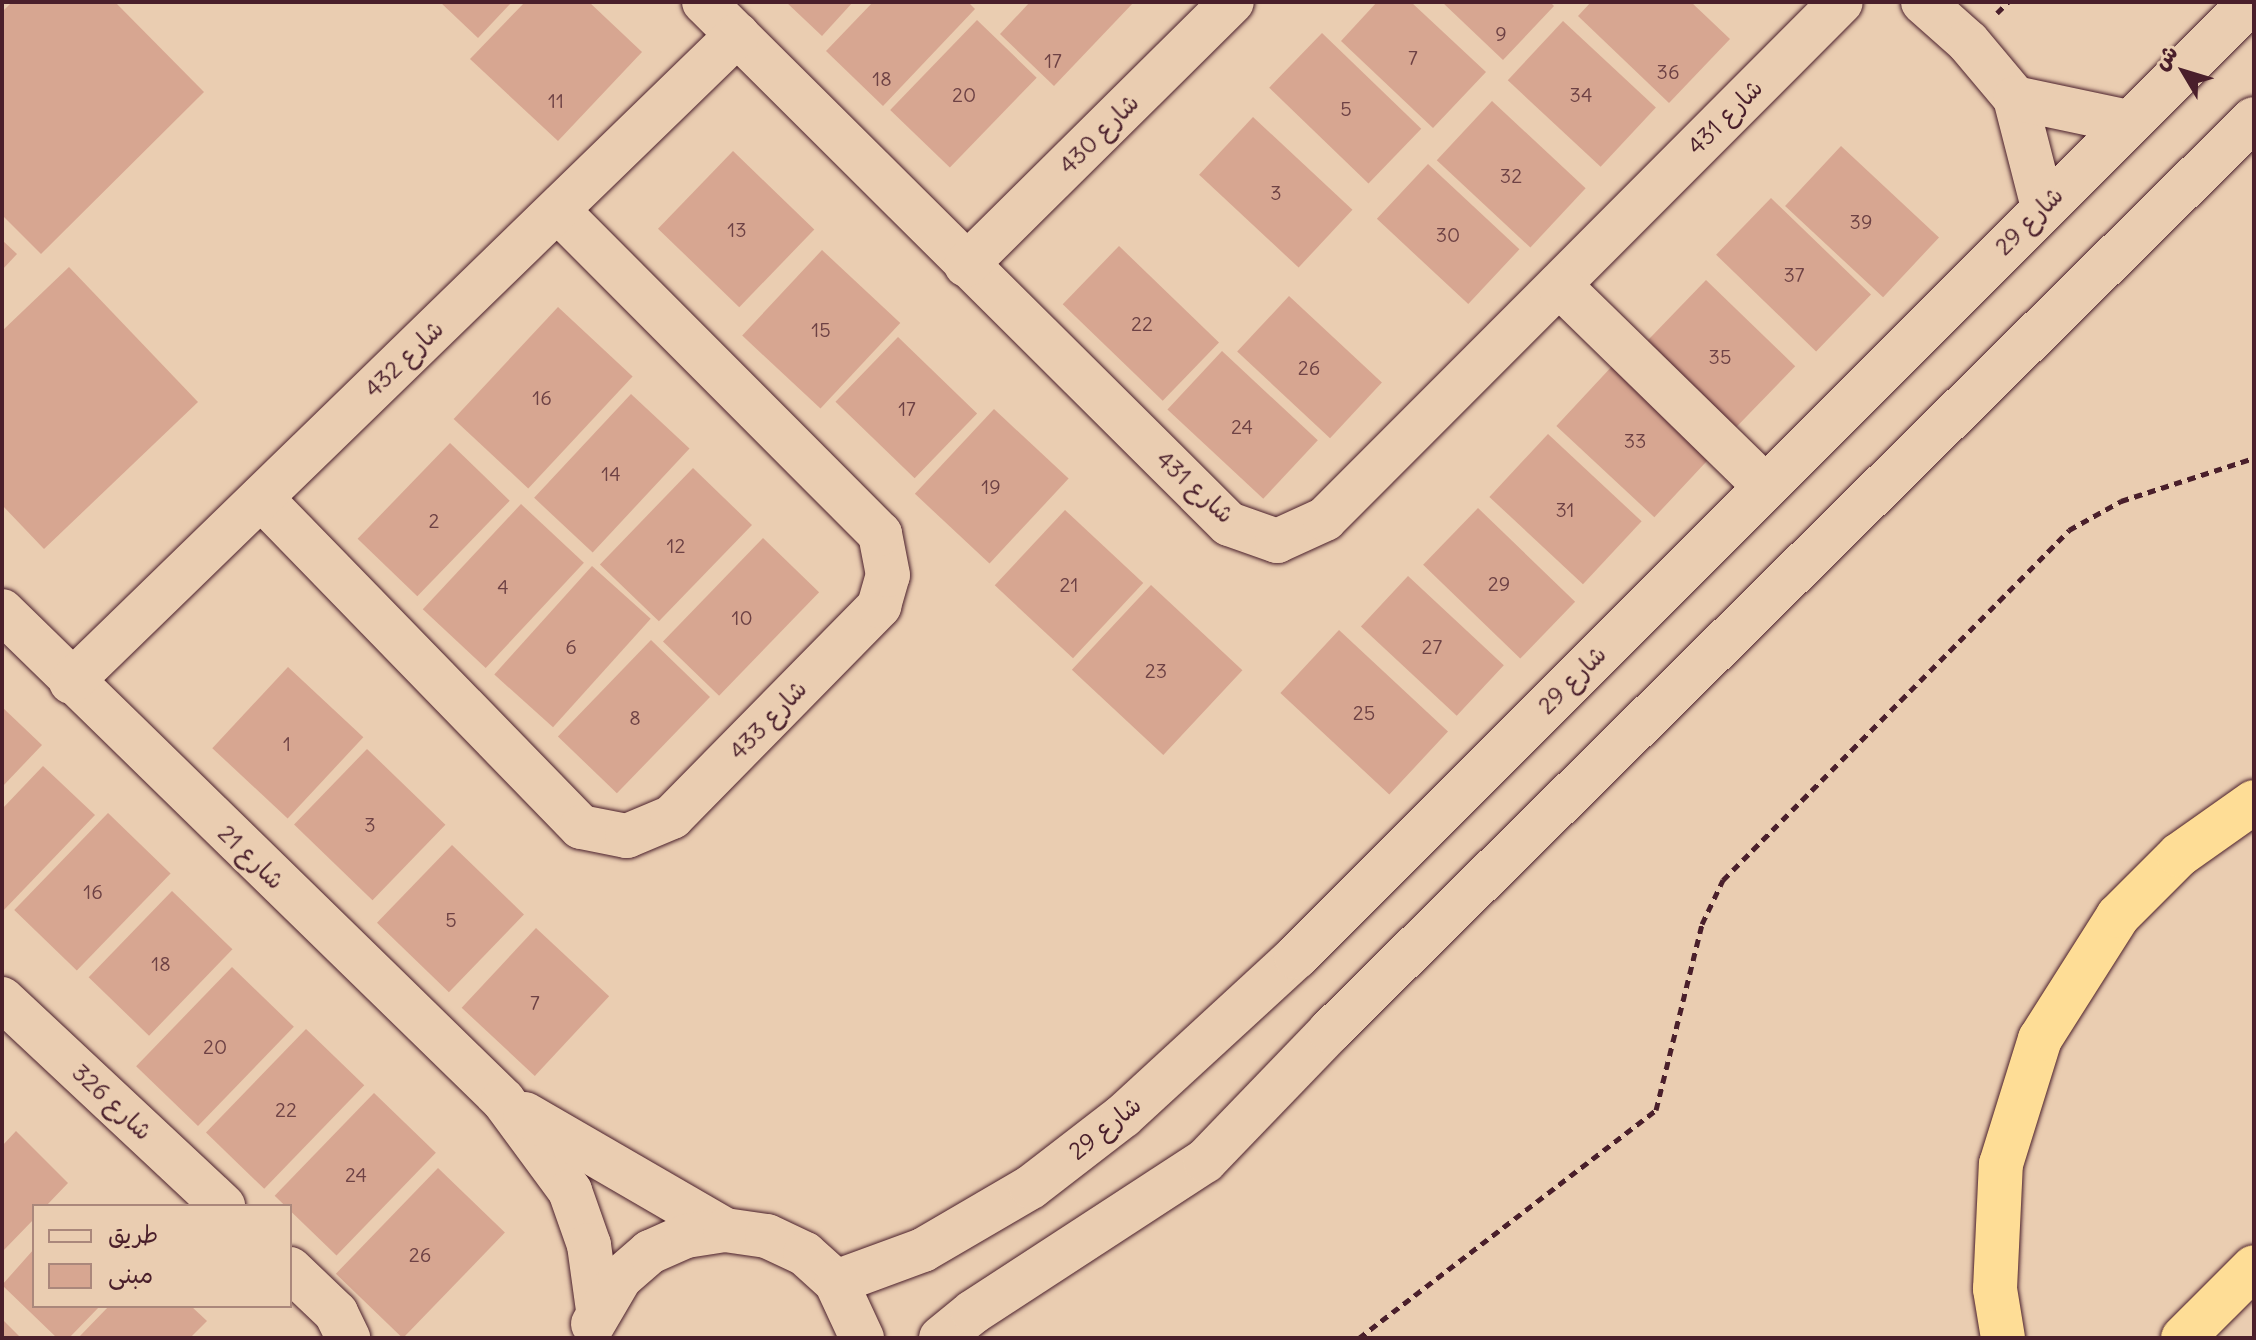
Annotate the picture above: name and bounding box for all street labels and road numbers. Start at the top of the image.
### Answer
street label: شارع 431 [1681,73,1769,161]
street label: شارع 430 [1053,88,1145,180]
street label: شارع 29 [1989,181,2069,261]
street label: شارع 432 [359,314,449,404]
street label: شارع 431 [1150,445,1240,529]
street label: شارع 29 [1532,640,1612,720]
street label: شارع 433 [723,674,813,766]
street label: شارع 21 [212,819,290,895]
street label: شارع 326 [66,1058,158,1146]
street label: شارع 29 [1063,1090,1147,1166]

